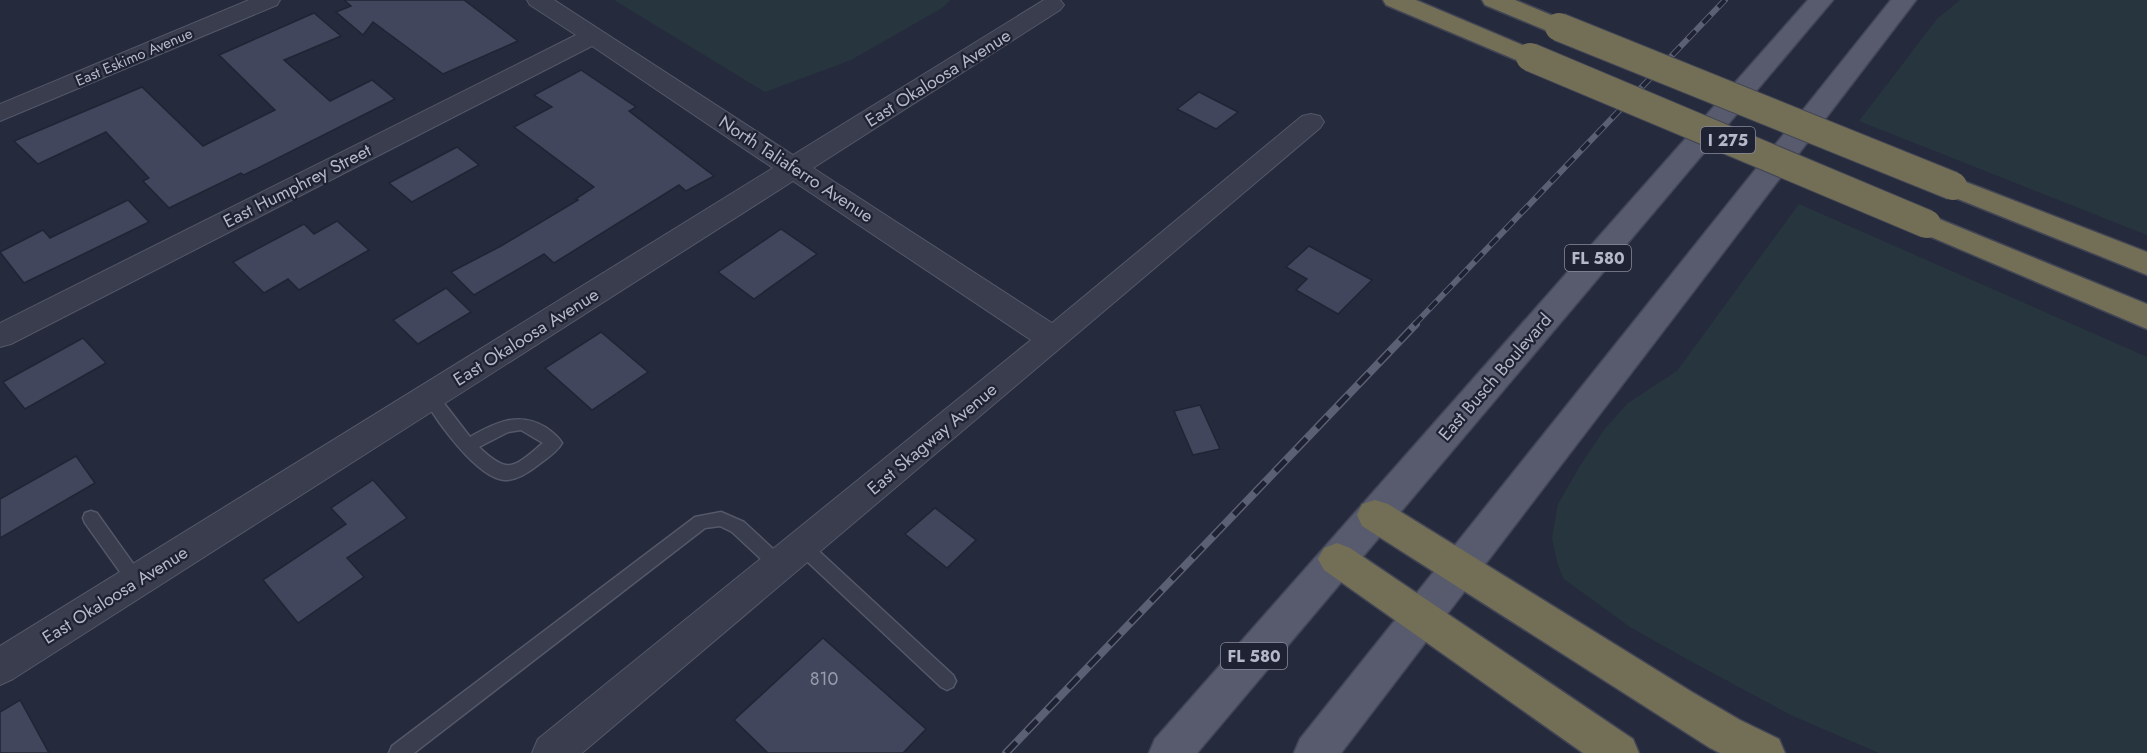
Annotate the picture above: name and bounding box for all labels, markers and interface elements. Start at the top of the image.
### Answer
street label: East Eskimo Avenue [72,22,196,92]
street label: East Okaloosa Avenue [860,23,1016,133]
street label: North Taliaferro Avenue [714,109,878,229]
road number: I 275 [1701,127,1755,153]
street label: East Humphrey Street [219,137,376,235]
road number: FL 580 [1565,245,1631,271]
street label: East Okaloosa Avenue [448,282,604,392]
street label: East Busch Boulevard [1432,308,1558,446]
street label: East Skagway Avenue [861,377,1003,501]
street label: East Okaloosa Avenue [37,540,193,650]
road number: FL 580 [1221,643,1287,669]
house number: 810 [810,666,839,692]

